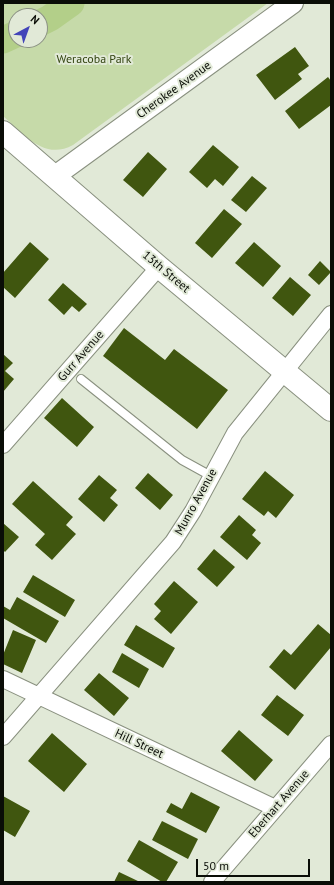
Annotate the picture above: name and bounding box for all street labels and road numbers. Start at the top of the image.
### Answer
street label: Cherokee Avenue [134,58,214,122]
street label: 13th Street [139,248,193,296]
street label: Gurr Avenue [55,328,107,384]
street label: Munro Avenue [172,466,220,538]
street label: Hill Street [112,726,166,762]
street label: Eberhart Avenue [246,767,312,841]

